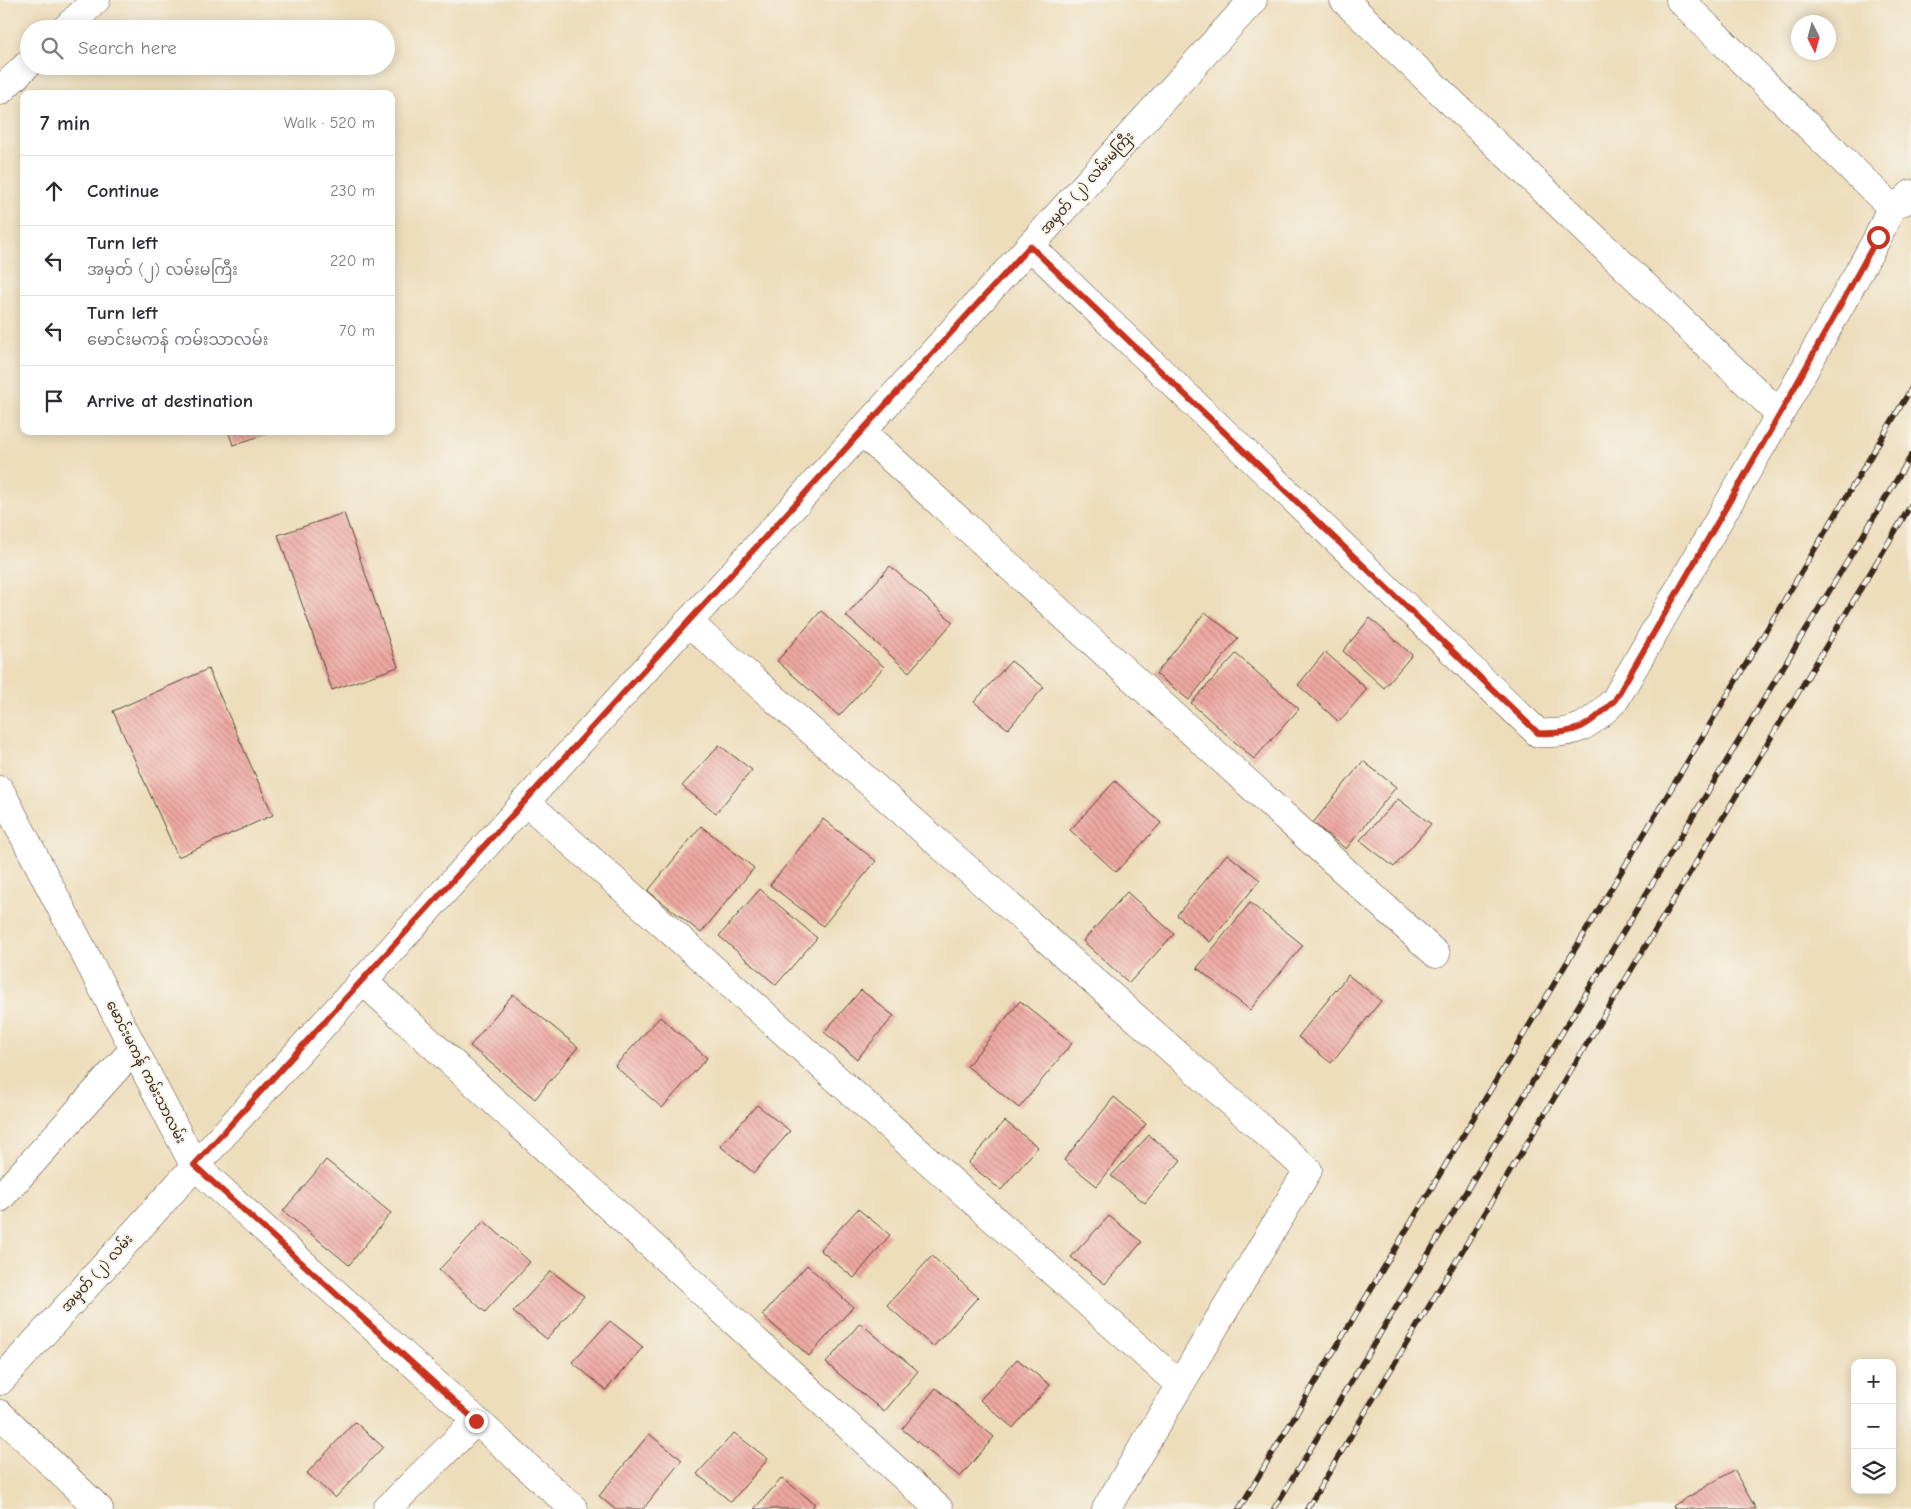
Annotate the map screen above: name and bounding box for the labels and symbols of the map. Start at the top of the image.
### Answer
north arrow [1791,15,1836,60]
street label: အမှတ် (၂) လမ်းမကြီး [1035,127,1140,240]
route start [1867,226,1890,249]
street label: မောင်းမကန် ကမ်းသာလမ်း [100,997,191,1148]
street label: အမှတ် (၂) လမ်း [56,1229,139,1317]
route end [465,1410,488,1433]

